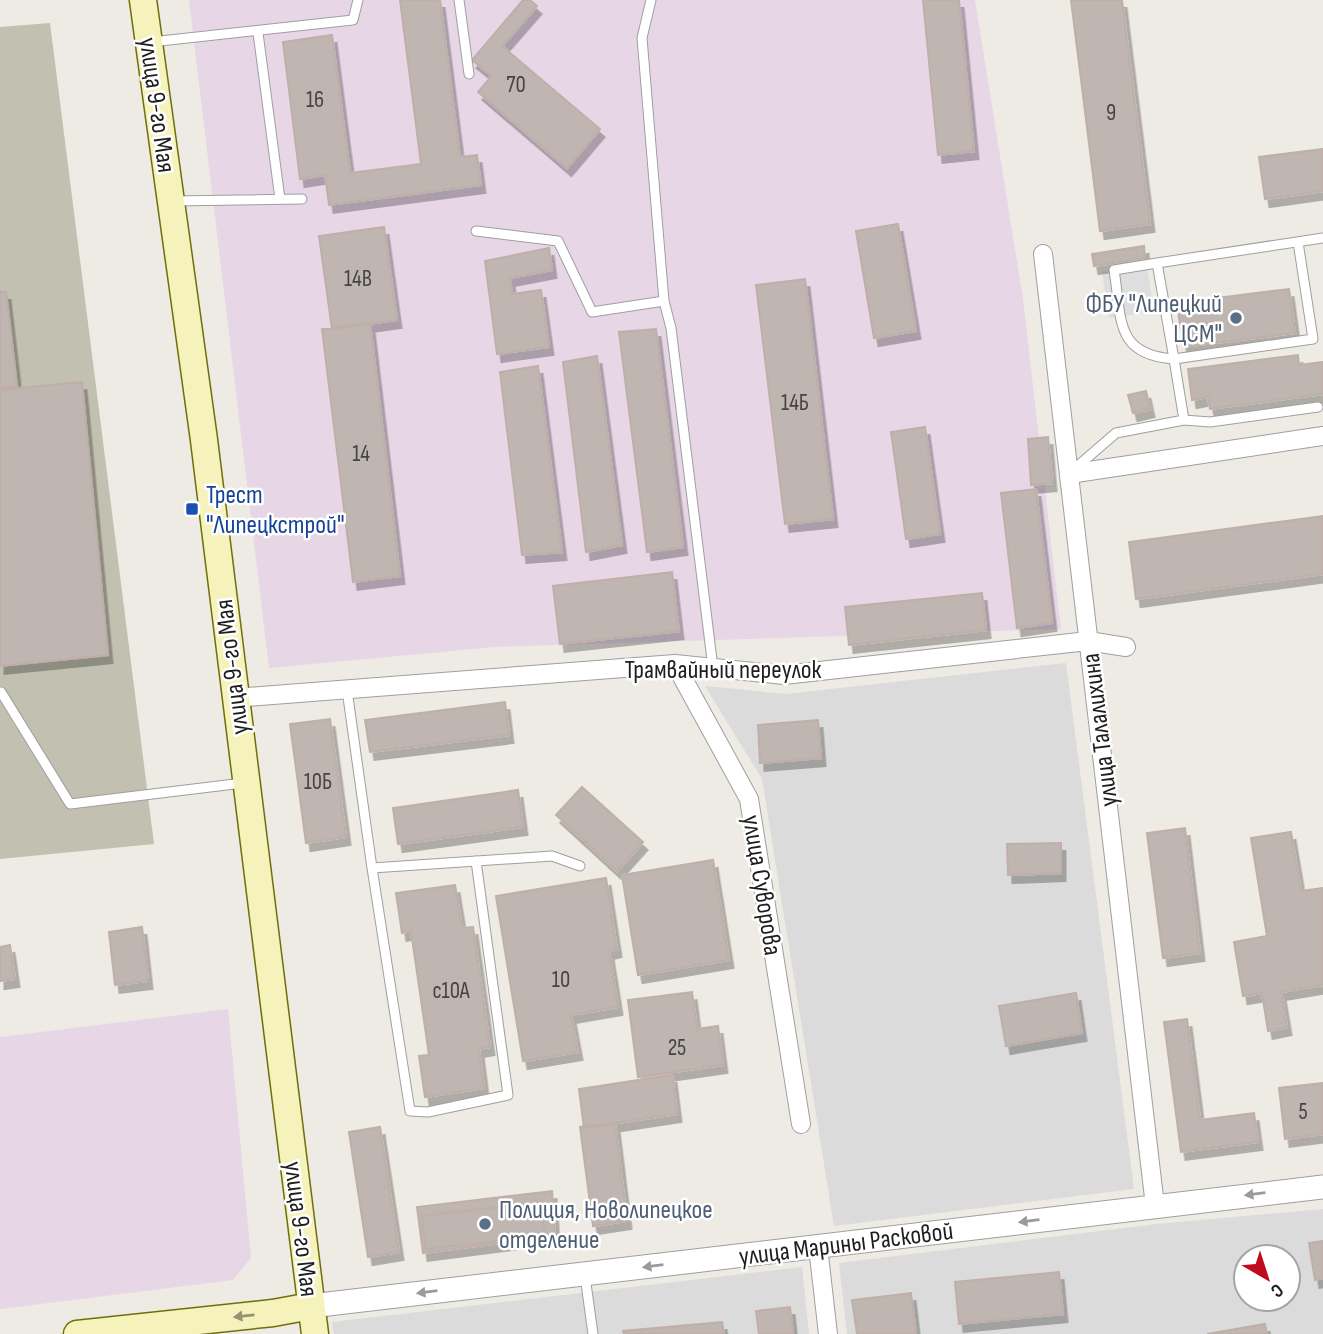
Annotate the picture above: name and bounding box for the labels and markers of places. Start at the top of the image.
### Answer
place label: ФБУ "Липецкий ЦСМ" [1086,289,1222,350]
marker: ФБУ "Липецкий ЦСМ" [1228,310,1244,326]
place label: Трест "Липецкстрой" [206,480,344,541]
marker: Трест "Липецкстрой" [184,501,200,517]
place label: Полиция, Новолипецкое отделение [499,1195,713,1256]
marker: Полиция, Новолипецкое отделение [477,1216,493,1232]

